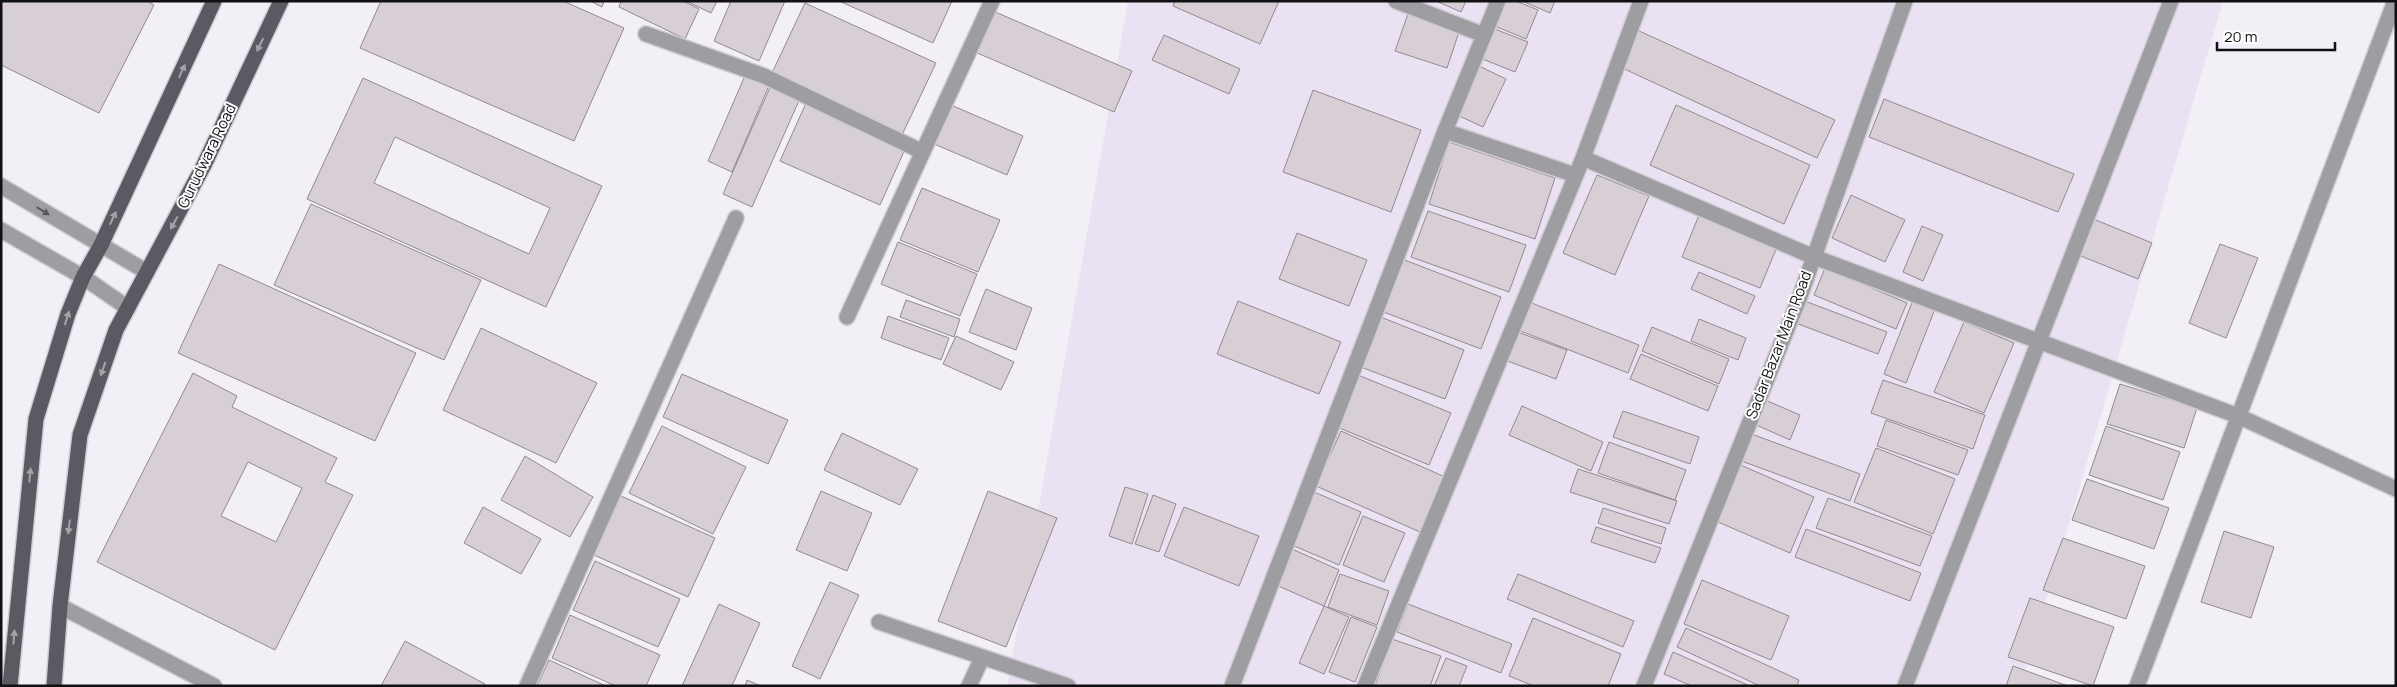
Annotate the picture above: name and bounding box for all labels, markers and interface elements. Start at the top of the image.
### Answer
scale bar [2217,20,2334,52]
text: 20 m [2224,26,2257,47]
one-way arrow [256,38,264,52]
one-way arrow [178,64,186,78]
street label: Gurudwara Road [172,100,241,212]
one-way arrow [37,206,50,215]
one-way arrow [110,211,118,225]
one-way arrow [170,216,178,230]
street label: Sadar Bazar Main Road [1741,268,1816,422]
one-way arrow [63,310,71,325]
one-way arrow [98,362,106,377]
one-way arrow [26,467,34,483]
one-way arrow [65,519,73,535]
one-way arrow [10,629,18,645]

